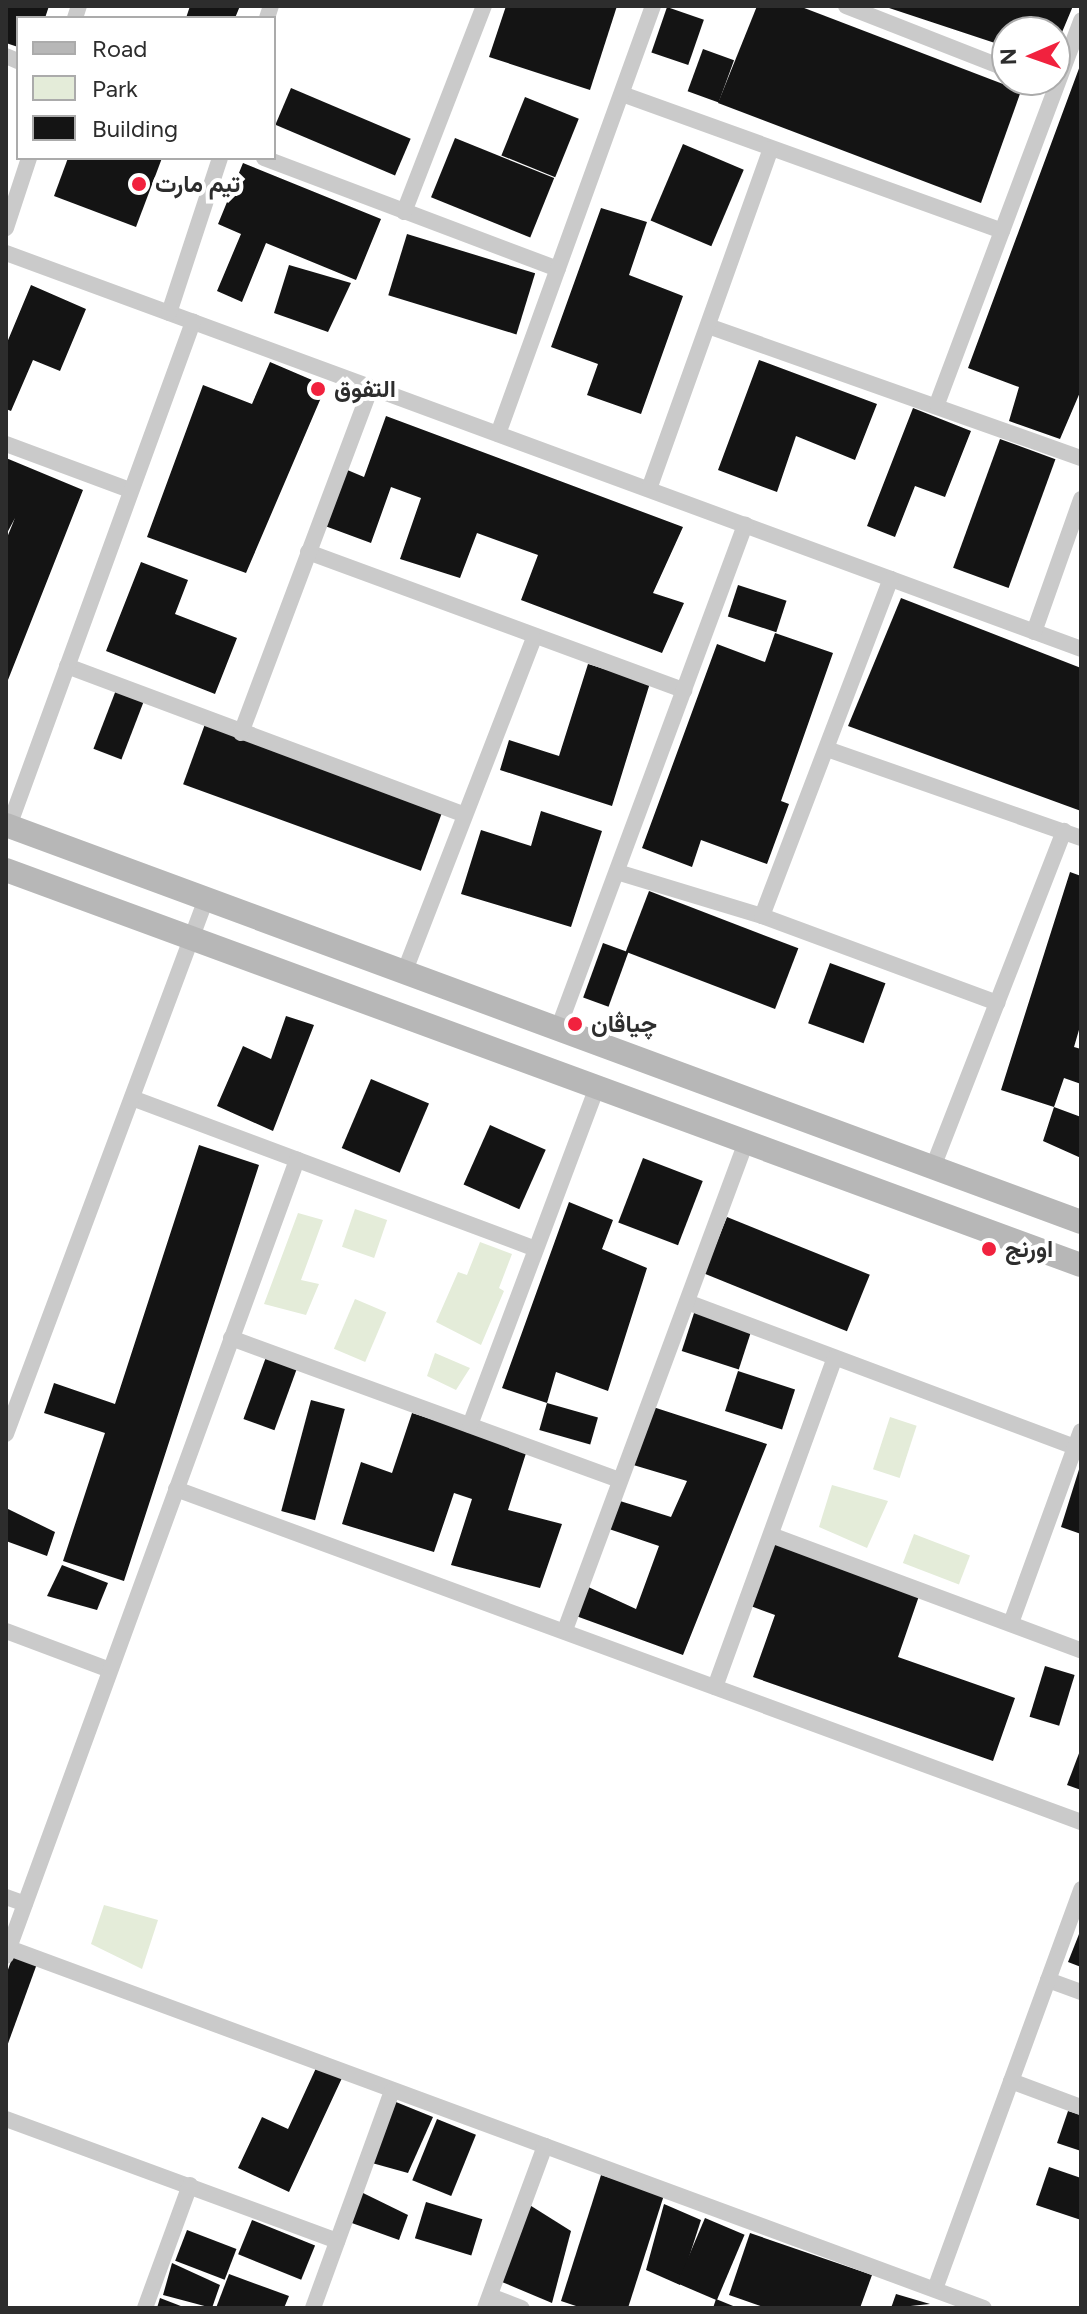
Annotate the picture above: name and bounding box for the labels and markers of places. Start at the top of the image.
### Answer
place label: تيم مارت [155,170,240,198]
marker: تيم مارت [130,175,148,193]
place label: التفوق [334,375,396,403]
marker: التفوق [309,380,327,398]
place label: چياڤان [591,1010,657,1038]
marker: چياڤان [566,1015,584,1033]
place label: اورنج [1005,1235,1053,1263]
marker: اورنج [980,1240,998,1258]

